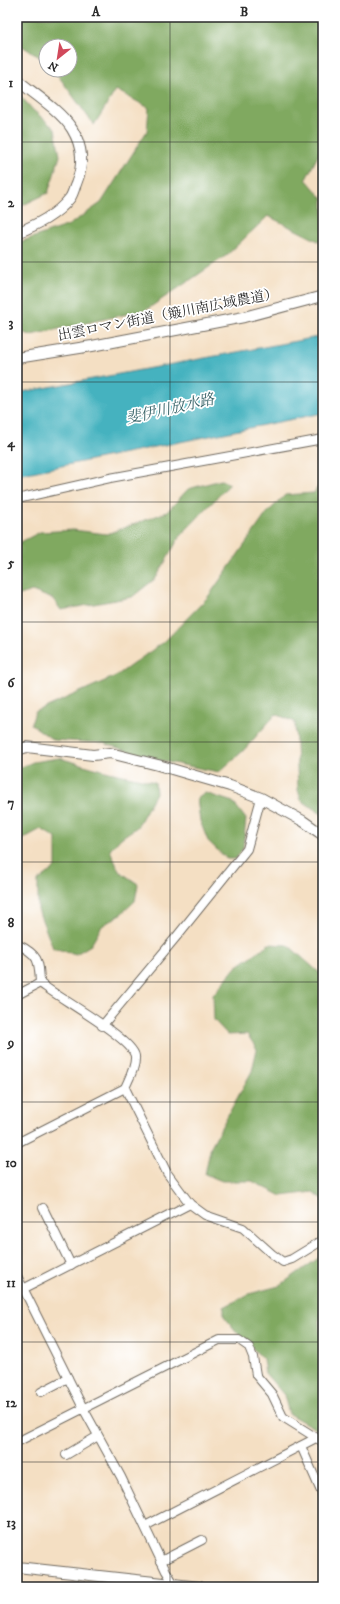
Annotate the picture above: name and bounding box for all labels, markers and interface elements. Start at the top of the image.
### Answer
text: A [91,4,101,20]
text: B [240,4,248,20]
north arrow [38,38,78,78]
text: N [46,57,61,74]
text: 1 [9,75,14,91]
text: 2 [8,195,15,211]
street label: 出雲ロマン街道（簸川南広域農道） [56,285,280,345]
text: 3 [9,315,14,331]
water label: 斐伊川放水路 [124,389,217,428]
text: 4 [6,435,15,452]
text: 5 [7,555,15,571]
text: 6 [8,675,16,691]
text: 7 [8,795,15,811]
text: 8 [8,915,15,931]
text: 9 [7,1035,14,1051]
text: 10 [5,1155,17,1171]
text: 11 [6,1275,16,1291]
text: 12 [5,1395,17,1411]
text: 13 [6,1515,16,1531]

